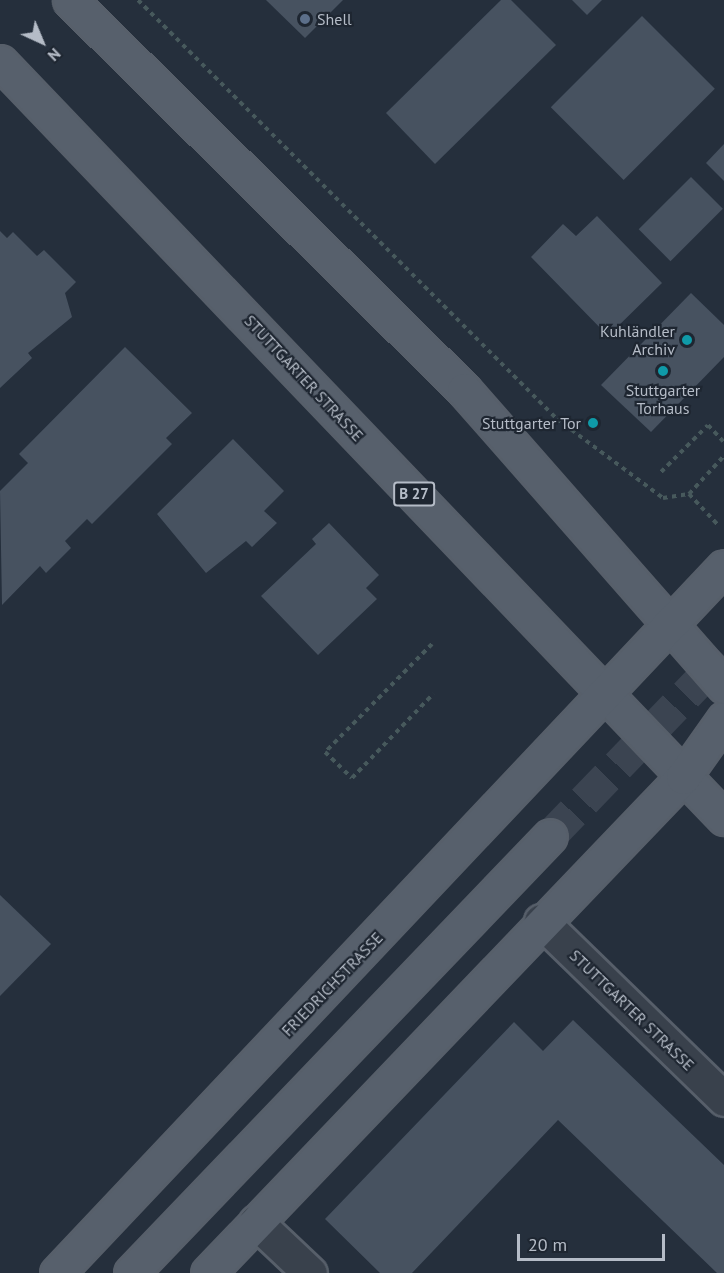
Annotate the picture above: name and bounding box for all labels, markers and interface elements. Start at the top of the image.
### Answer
place label: Shell [317,9,352,29]
north arrow [12,12,72,72]
marker: Shell [298,12,312,26]
text: N [44,44,65,66]
street label: STUTTGARTER STRASSE [241,311,367,445]
place label: Kuhländler Archiv [600,321,675,359]
marker: Kuhländler Archiv [680,333,694,347]
marker: Stuttgarter Torhaus [656,364,670,378]
place label: Stuttgarter Torhaus [626,380,700,418]
place label: Stuttgarter Tor [481,413,581,433]
marker: Stuttgarter Tor [586,416,600,430]
road number: B 27 [393,482,435,506]
street label: FRIEDRICHSTRASSE [278,928,386,1040]
street label: STUTTGARTER STRASSE [566,946,698,1074]
scale bar [520,1222,668,1260]
text: 20 m [528,1233,567,1256]

